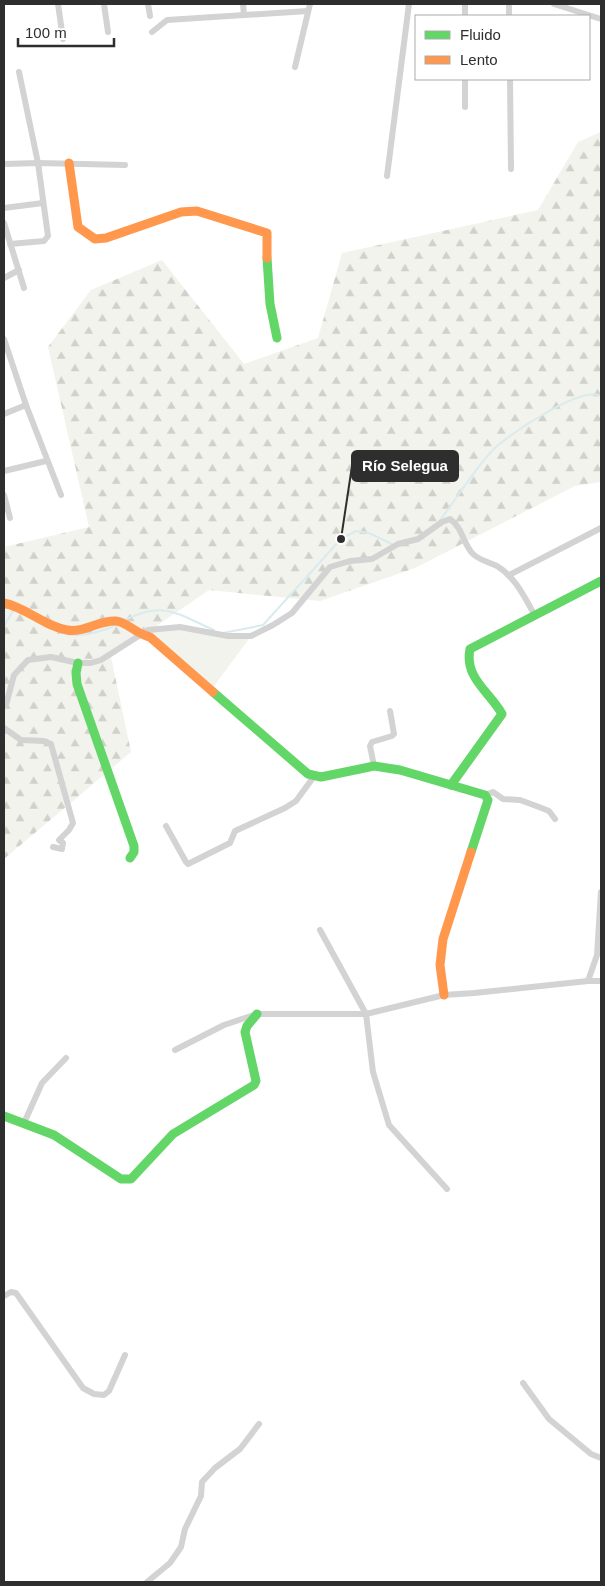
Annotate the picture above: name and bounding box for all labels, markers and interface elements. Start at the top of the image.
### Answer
scale bar [18,15,114,47]
legend [415,15,590,80]
text: 100 m [25,24,67,41]
text: Fluido [460,26,501,43]
text: Lento [460,51,498,68]
callout: Río Selegua [352,451,458,481]
text: Río Selegua [362,457,449,474]

